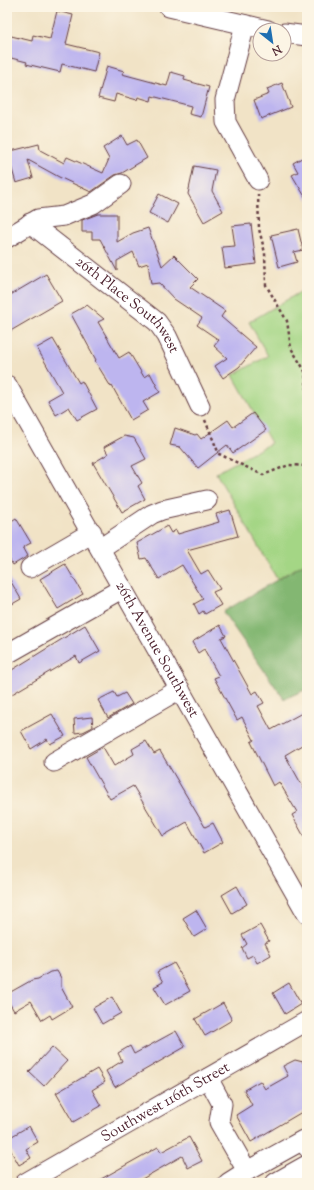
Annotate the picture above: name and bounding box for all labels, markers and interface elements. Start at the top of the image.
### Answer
north arrow [252,22,292,62]
text: N [269,40,285,59]
street label: 26th Place Southwest [71,251,184,357]
street label: 26th Avenue Southwest [110,578,204,721]
street label: Southwest 116th Street [97,1057,234,1148]

